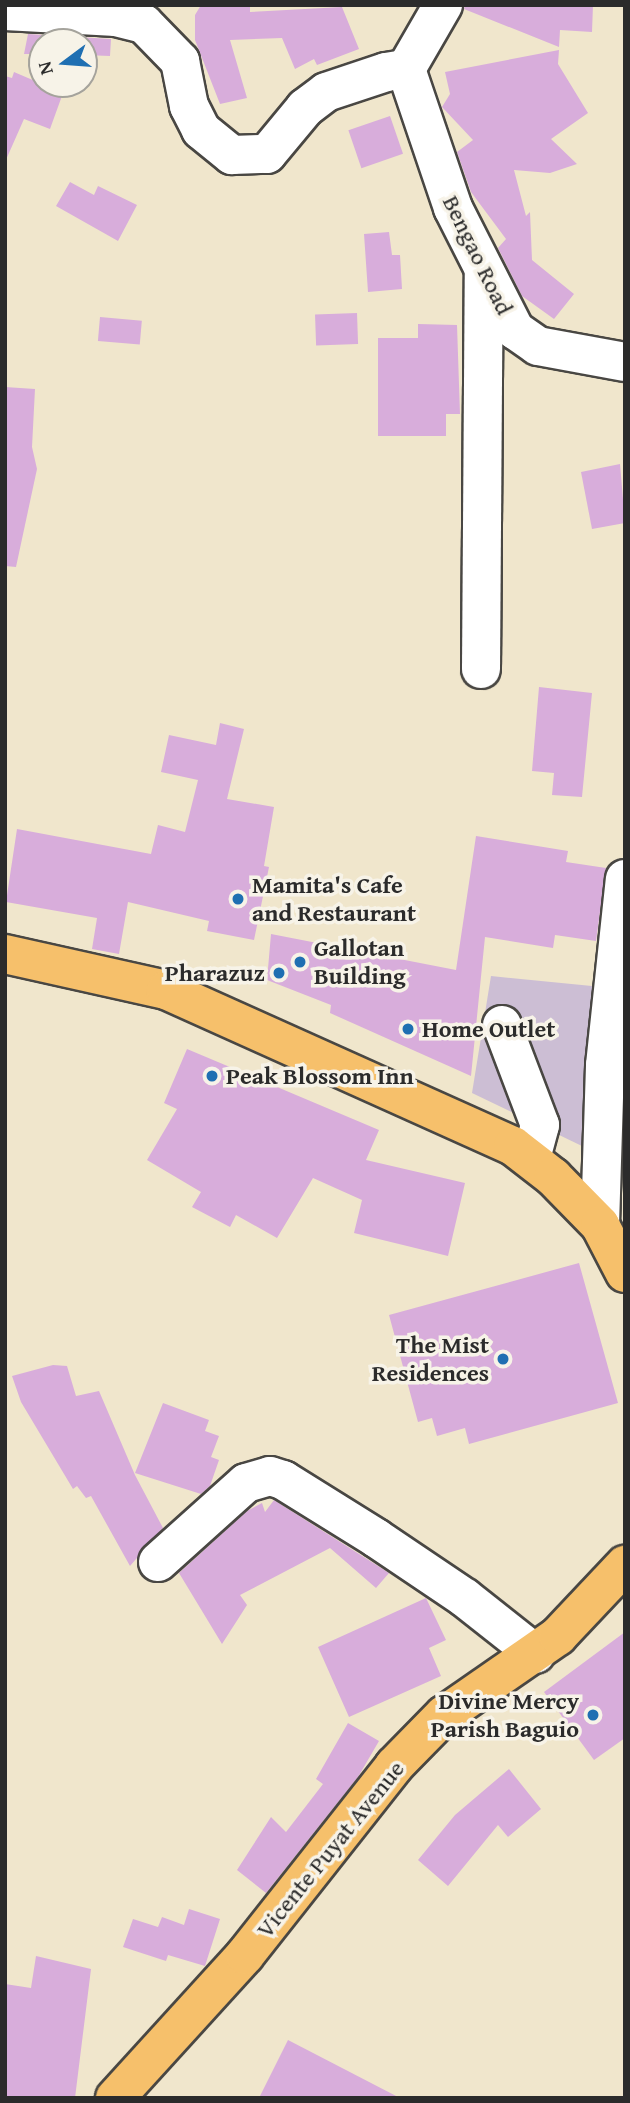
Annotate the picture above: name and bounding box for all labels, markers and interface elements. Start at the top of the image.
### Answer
north arrow [28,28,98,98]
text: N [30,58,60,78]
street label: Bengao Road [437,191,519,319]
place label: Mamita's Cafe and Restaurant [252,871,416,927]
marker: Mamita's Cafe and Restaurant [230,891,246,907]
place label: Gallotan Building [314,934,406,990]
marker: Gallotan Building [292,954,308,970]
place label: Pharazuz [165,959,265,987]
marker: Pharazuz [271,965,287,981]
place label: Home Outlet [422,1015,555,1043]
marker: Home Outlet [400,1021,416,1037]
place label: Peak Blossom Inn [226,1062,414,1090]
marker: Peak Blossom Inn [204,1068,220,1084]
place label: The Mist Residences [372,1331,489,1387]
marker: The Mist Residences [495,1351,511,1367]
place label: Divine Mercy Parish Baguio [431,1687,579,1743]
marker: Divine Mercy Parish Baguio [585,1707,601,1723]
street label: Vicente Puyat Avenue [250,1755,410,1943]

